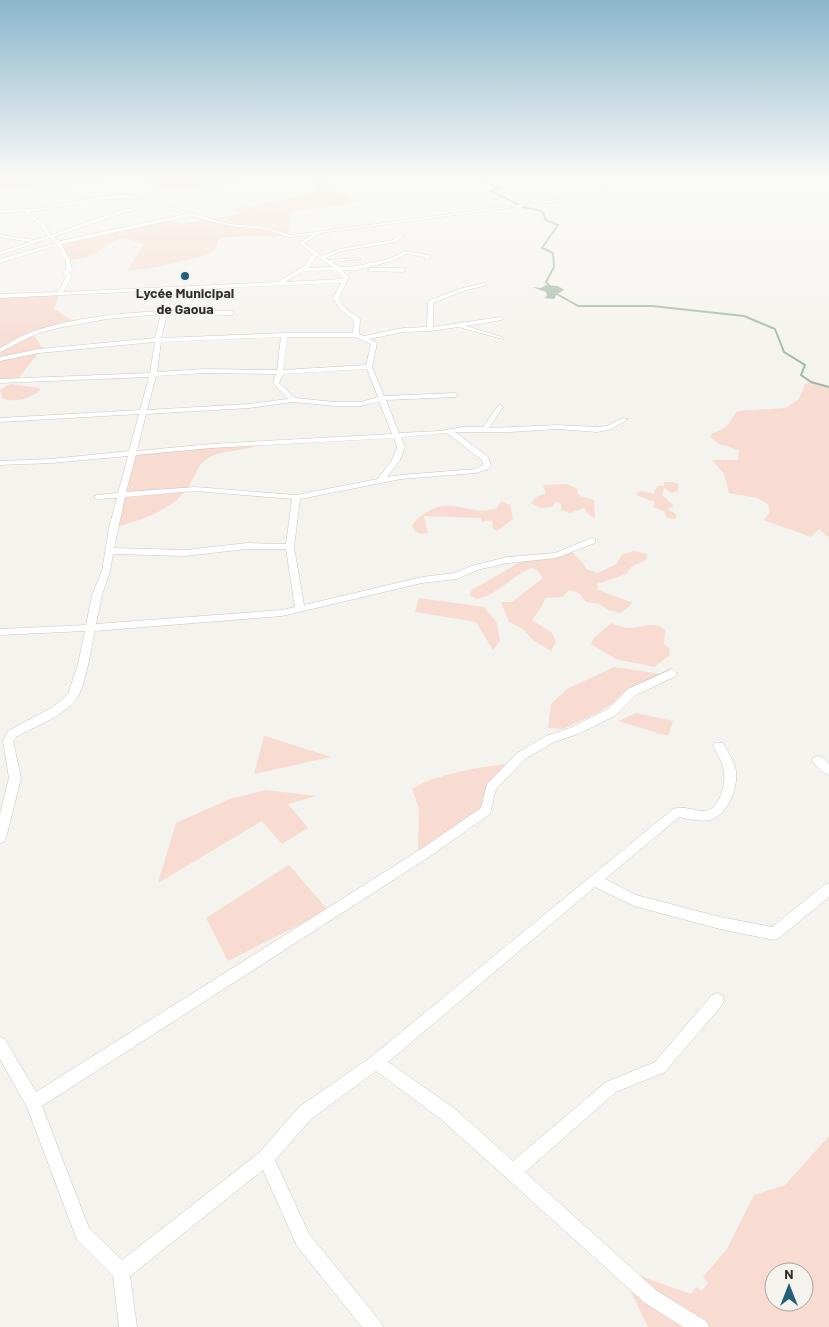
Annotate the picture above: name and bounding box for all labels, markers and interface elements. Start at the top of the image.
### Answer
marker: Lycée Municipal de Gaoua [179,270,191,282]
place label: Lycée Municipal de Gaoua [136,284,234,317]
north arrow [764,1262,814,1312]
text: N [784,1265,794,1282]

